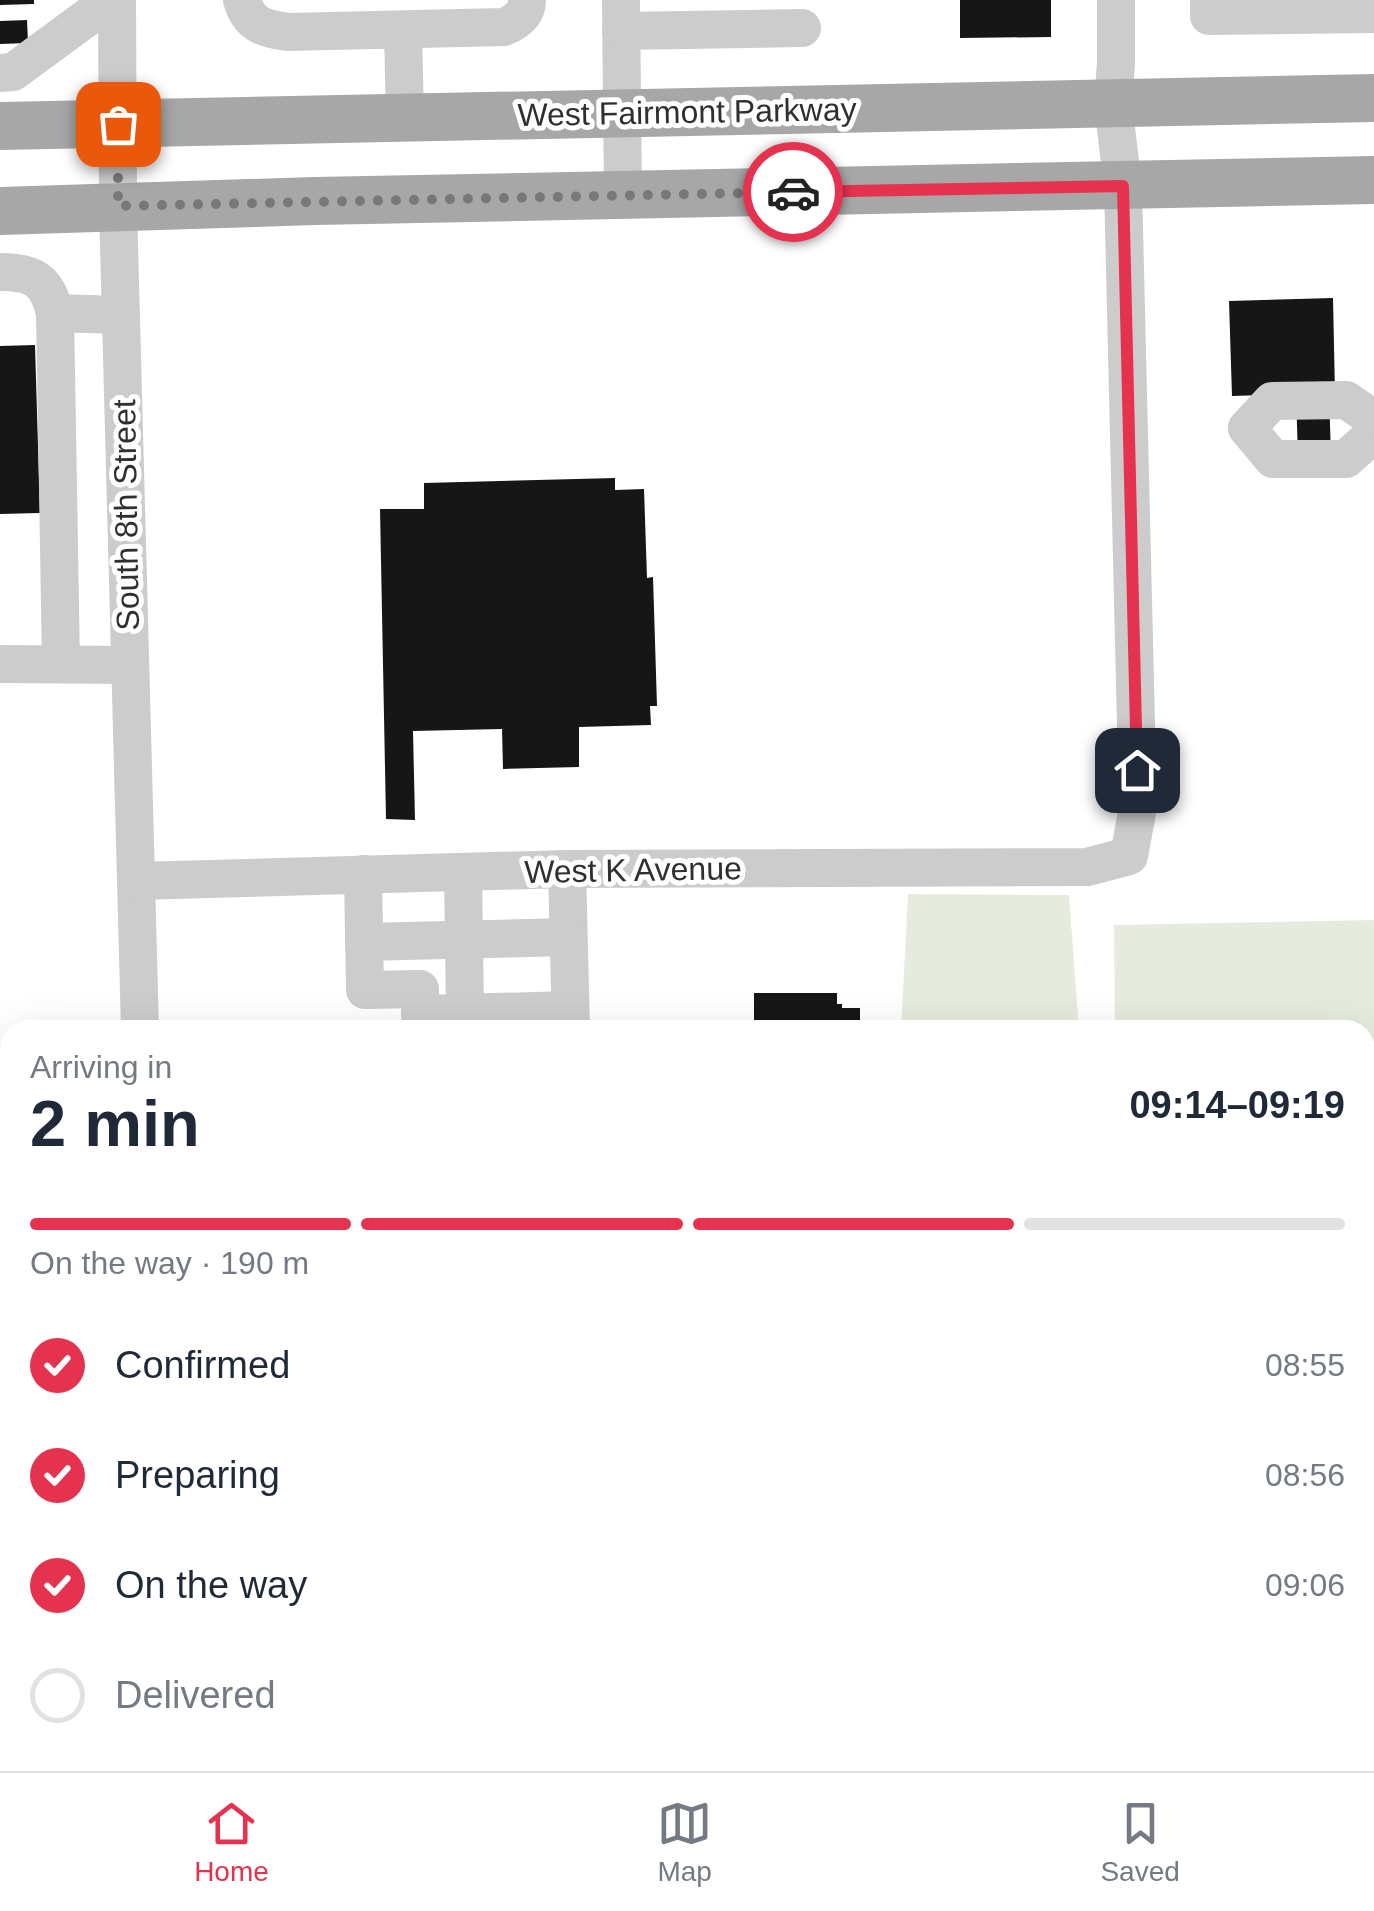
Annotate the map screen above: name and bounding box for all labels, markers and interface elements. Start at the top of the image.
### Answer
pin [76,82,161,167]
street label: West Fairmont Parkway [517,91,857,133]
icon: bag [91,97,146,152]
courier [743,142,843,242]
icon: car [766,165,821,220]
street label: South 8th Street [106,399,146,631]
pin [1095,728,1180,813]
icon: home [1110,743,1165,798]
street label: West K Avenue [524,850,742,890]
text: Arriving in [30,1049,172,1085]
text: 09:14–09:19 [1129,1084,1345,1126]
text: 2 min [30,1087,200,1160]
text: On the way · 190 m [30,1245,309,1281]
icon: check [30,1338,85,1393]
text: Confirmed [115,1344,290,1386]
text: 08:55 [1265,1347,1345,1383]
icon: check [30,1448,85,1503]
text: Preparing [115,1454,280,1496]
text: 08:56 [1265,1457,1345,1493]
icon: check [30,1558,85,1613]
text: On the way [115,1564,307,1606]
text: 09:06 [1265,1567,1345,1603]
text: Delivered [115,1674,276,1716]
tab: Home [194,1796,269,1888]
tab: Map [657,1796,712,1888]
tab: Saved [1100,1796,1180,1888]

